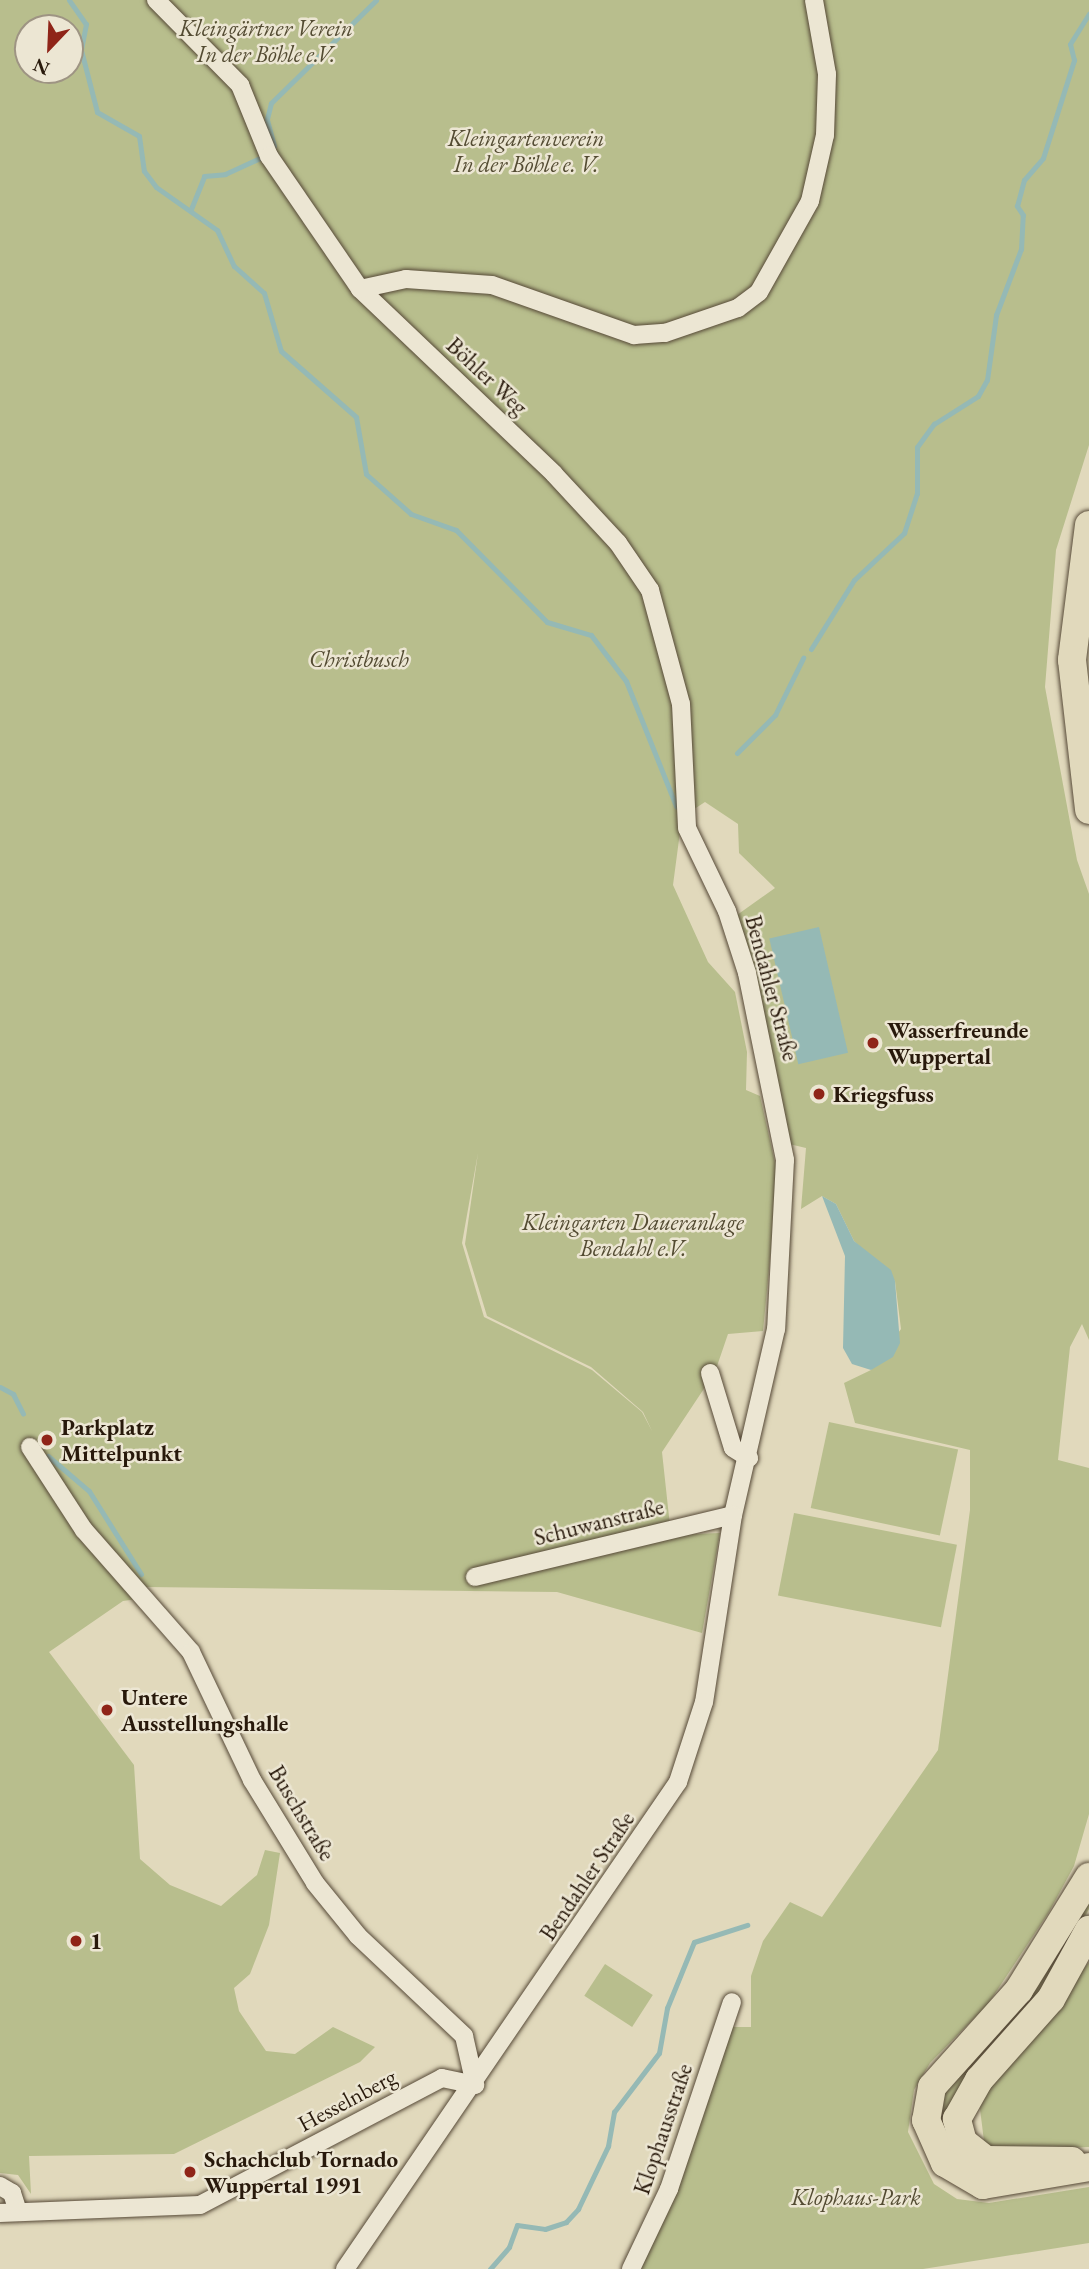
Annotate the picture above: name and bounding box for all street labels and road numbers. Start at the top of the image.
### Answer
street label: Böhler Weg [441,332,533,420]
street label: Bendahler Straße [739,912,805,1064]
street label: Schuwanstraße [531,1493,667,1551]
street label: Buschstraße [263,1760,341,1866]
street label: Bendahler Straße [534,1806,640,1946]
street label: Klophausstraße [628,2060,698,2198]
street label: Hesselnberg [293,2063,401,2137]

